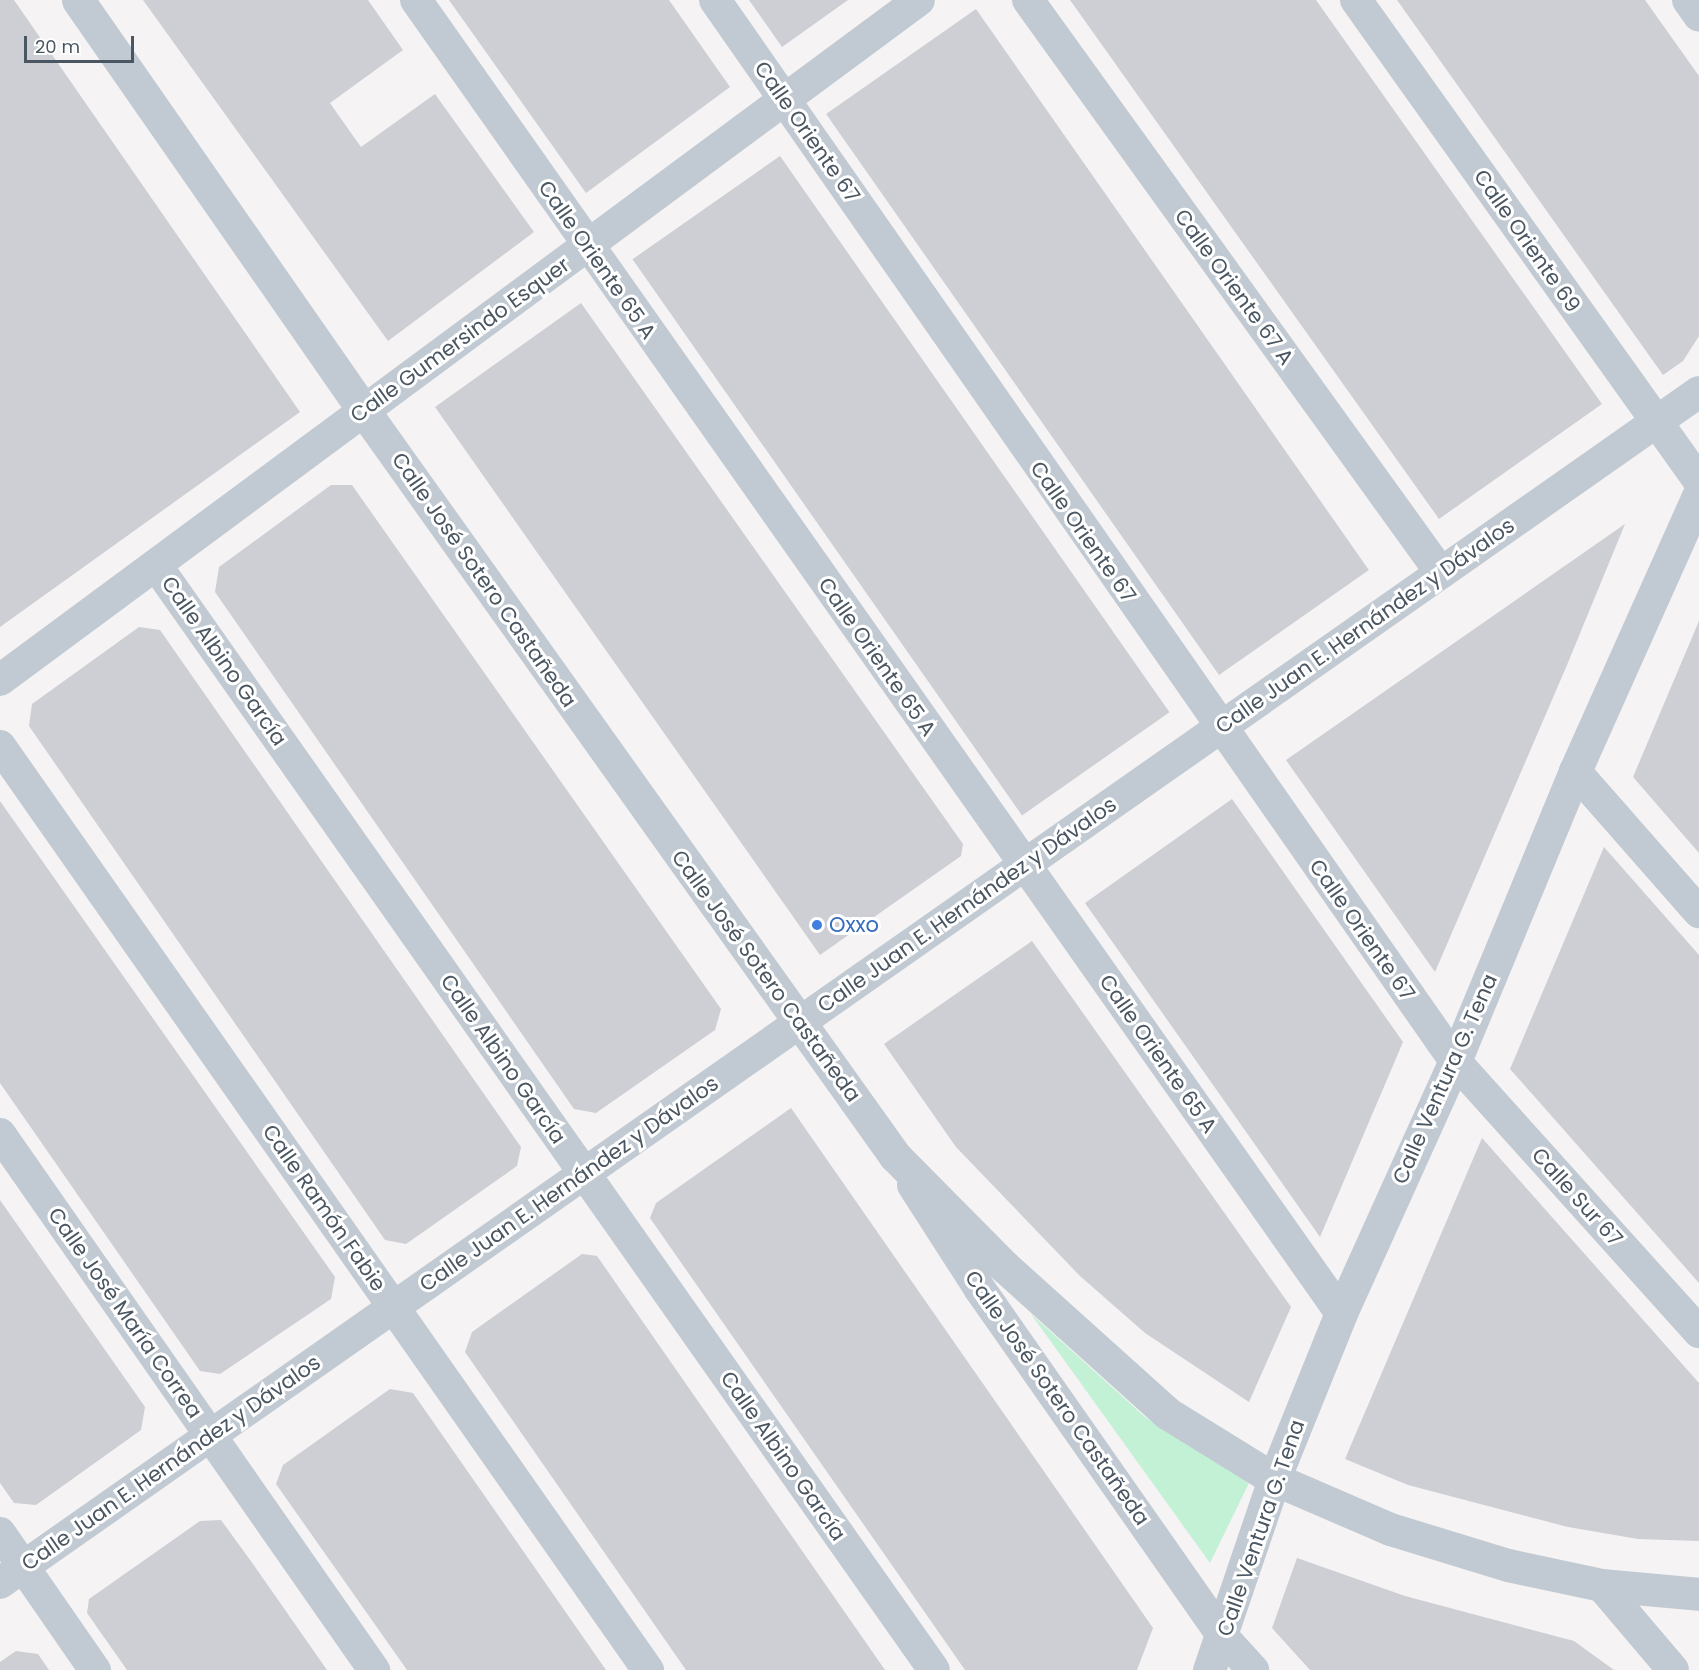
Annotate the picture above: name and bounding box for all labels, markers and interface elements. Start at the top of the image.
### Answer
scale bar [27,24,136,62]
text: 20 m [35,34,80,59]
street label: Calle Oriente 67 [749,57,865,207]
street label: Calle Oriente 69 [1468,165,1586,317]
street label: Calle Oriente 65 A [533,176,661,344]
street label: Calle Oriente 67 A [1169,204,1299,370]
street label: Calle Gumersindo Esquer [346,252,574,428]
street label: Calle José Sotero Castañeda [386,448,582,712]
street label: Calle Oriente 67 [1025,457,1141,607]
street label: Calle Juan E. Hernández y Dávalos [1211,513,1519,739]
street label: Calle Albino García [156,571,292,751]
street label: Calle Oriente 65 A [813,573,941,741]
street label: Calle Juan E. Hernández y Dávalos [813,792,1121,1018]
street label: Calle José Sotero Castañeda [666,845,866,1107]
street label: Calle Oriente 67 [1304,855,1420,1005]
place label: Oxxo [829,912,879,938]
marker: Oxxo [810,918,824,932]
street label: Calle Albino García [435,969,571,1149]
street label: Calle Oriente 65 A [1094,970,1222,1138]
street label: Calle Ventura G. Tena [1387,970,1503,1188]
street label: Calle Juan E. Hernández y Dávalos [415,1071,723,1297]
street label: Calle Ramón Fabie [257,1120,391,1296]
street label: Calle Sur 67 [1526,1143,1628,1251]
street label: Calle José María Correa [43,1203,207,1423]
street label: Calle José Sotero Castañeda [959,1266,1155,1530]
street label: Calle Juan E. Hernández y Dávalos [17,1350,325,1576]
street label: Calle Albino García [715,1366,851,1546]
street label: Calle Ventura G. Tena [1212,1417,1310,1639]

